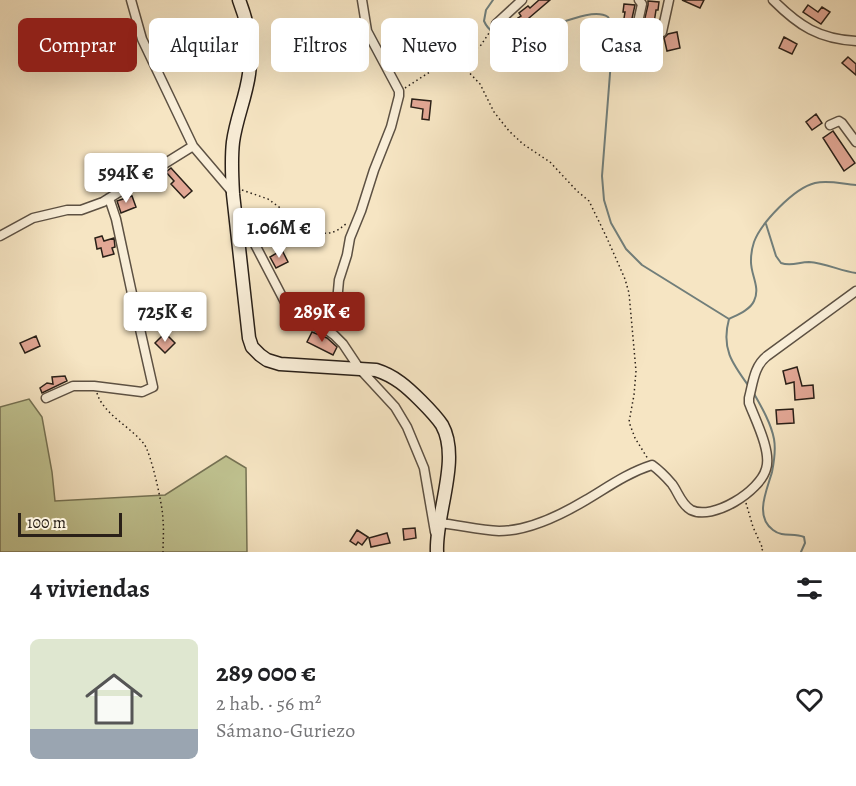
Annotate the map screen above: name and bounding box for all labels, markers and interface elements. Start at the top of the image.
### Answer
chip: Comprar [18,18,137,72]
chip: Alquilar [149,18,259,72]
chip: Filtros [271,18,369,72]
chip: Nuevo [381,18,478,72]
chip: Piso [490,18,568,72]
chip: Casa [580,18,663,72]
pin: 594K € [77,153,175,204]
text: 594K € [98,159,154,186]
pin: 1.06M € [224,208,334,259]
text: 1.06M € [247,214,311,241]
pin: 725K € [116,292,214,343]
pin: 289K € [273,292,371,343]
text: 725K € [138,298,192,325]
text: 289K € [294,298,350,325]
scale bar [18,510,122,538]
text: 100 m [27,512,66,534]
text: 4 viviendas [30,571,150,606]
icon: filters [793,572,826,605]
text: 289 000 € [216,655,316,690]
icon: home [78,663,150,735]
icon: heart [793,683,826,716]
text: 2 hab. · 56 m² [216,690,321,717]
text: Sámano-Guriezo [216,717,355,744]

